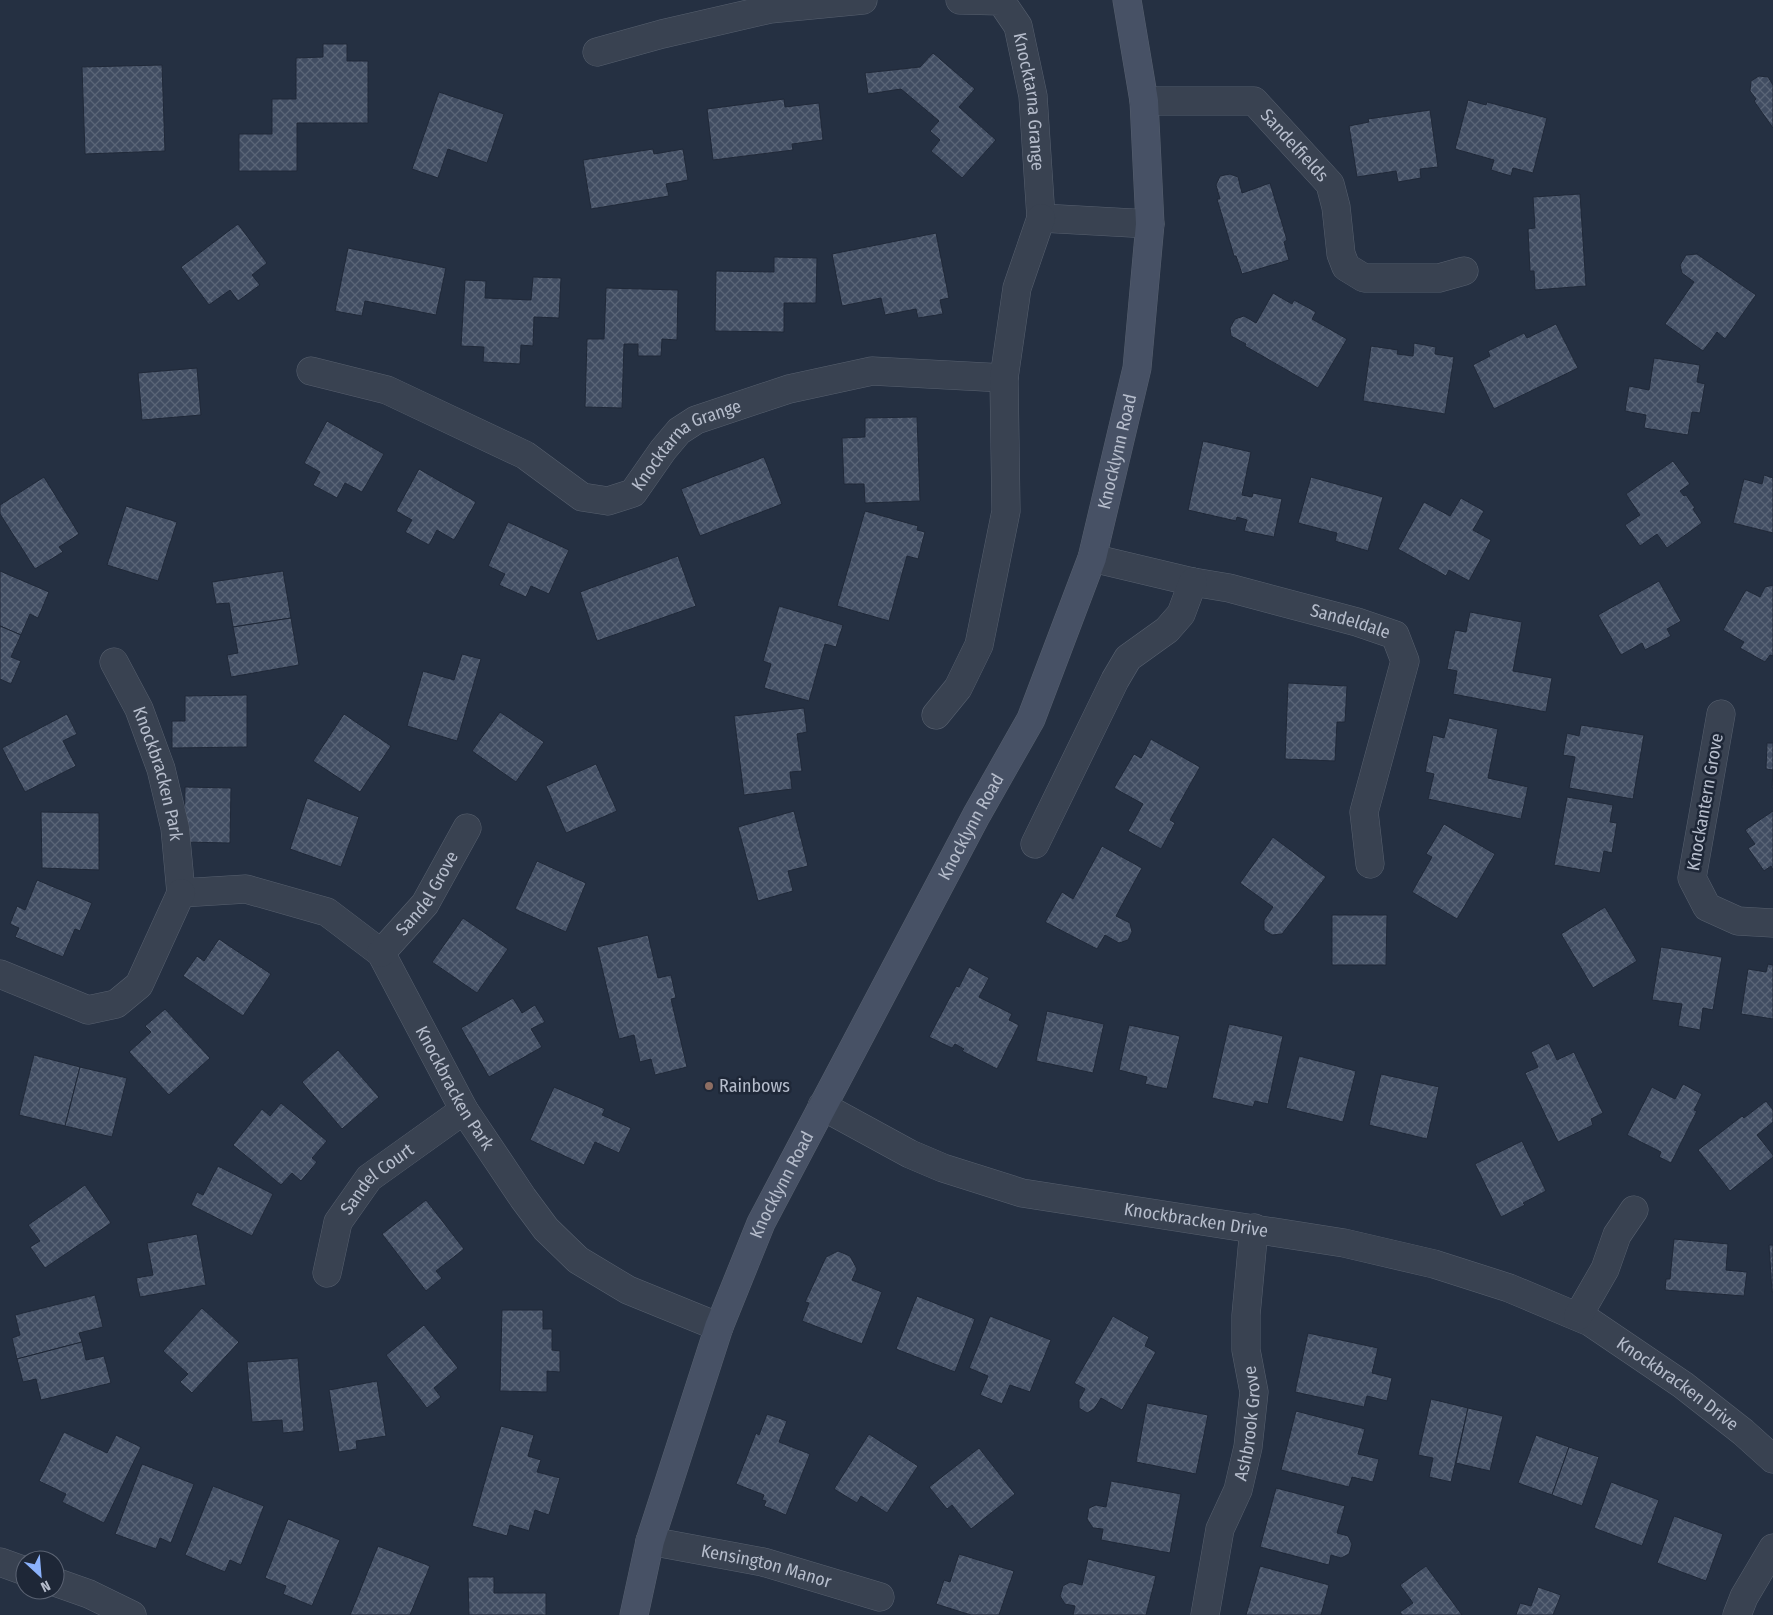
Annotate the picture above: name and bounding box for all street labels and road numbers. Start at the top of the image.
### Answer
street label: Knocktarna Grange [1009,31,1049,172]
street label: Sandelfields [1256,104,1334,186]
street label: Knocklynn Road [1093,392,1141,511]
street label: Knocktarna Grange [627,395,744,495]
street label: Sandeldale [1308,599,1393,644]
street label: Knockbracken Park [128,703,187,842]
street label: Knockantern Grove [1682,731,1728,873]
street label: Knocklynn Road [933,770,1009,884]
street label: Sandel Grove [391,847,463,940]
street label: Knockbracken Park [411,1022,499,1155]
street label: Knocklynn Road [745,1128,818,1242]
street label: Sandel Court [336,1139,418,1219]
street label: Knockbracken Drive [1122,1198,1270,1242]
street label: Knockbracken Drive [1612,1332,1743,1435]
street label: Ashbrook Grove [1229,1364,1265,1483]
street label: Kensington Manor [699,1540,835,1593]

